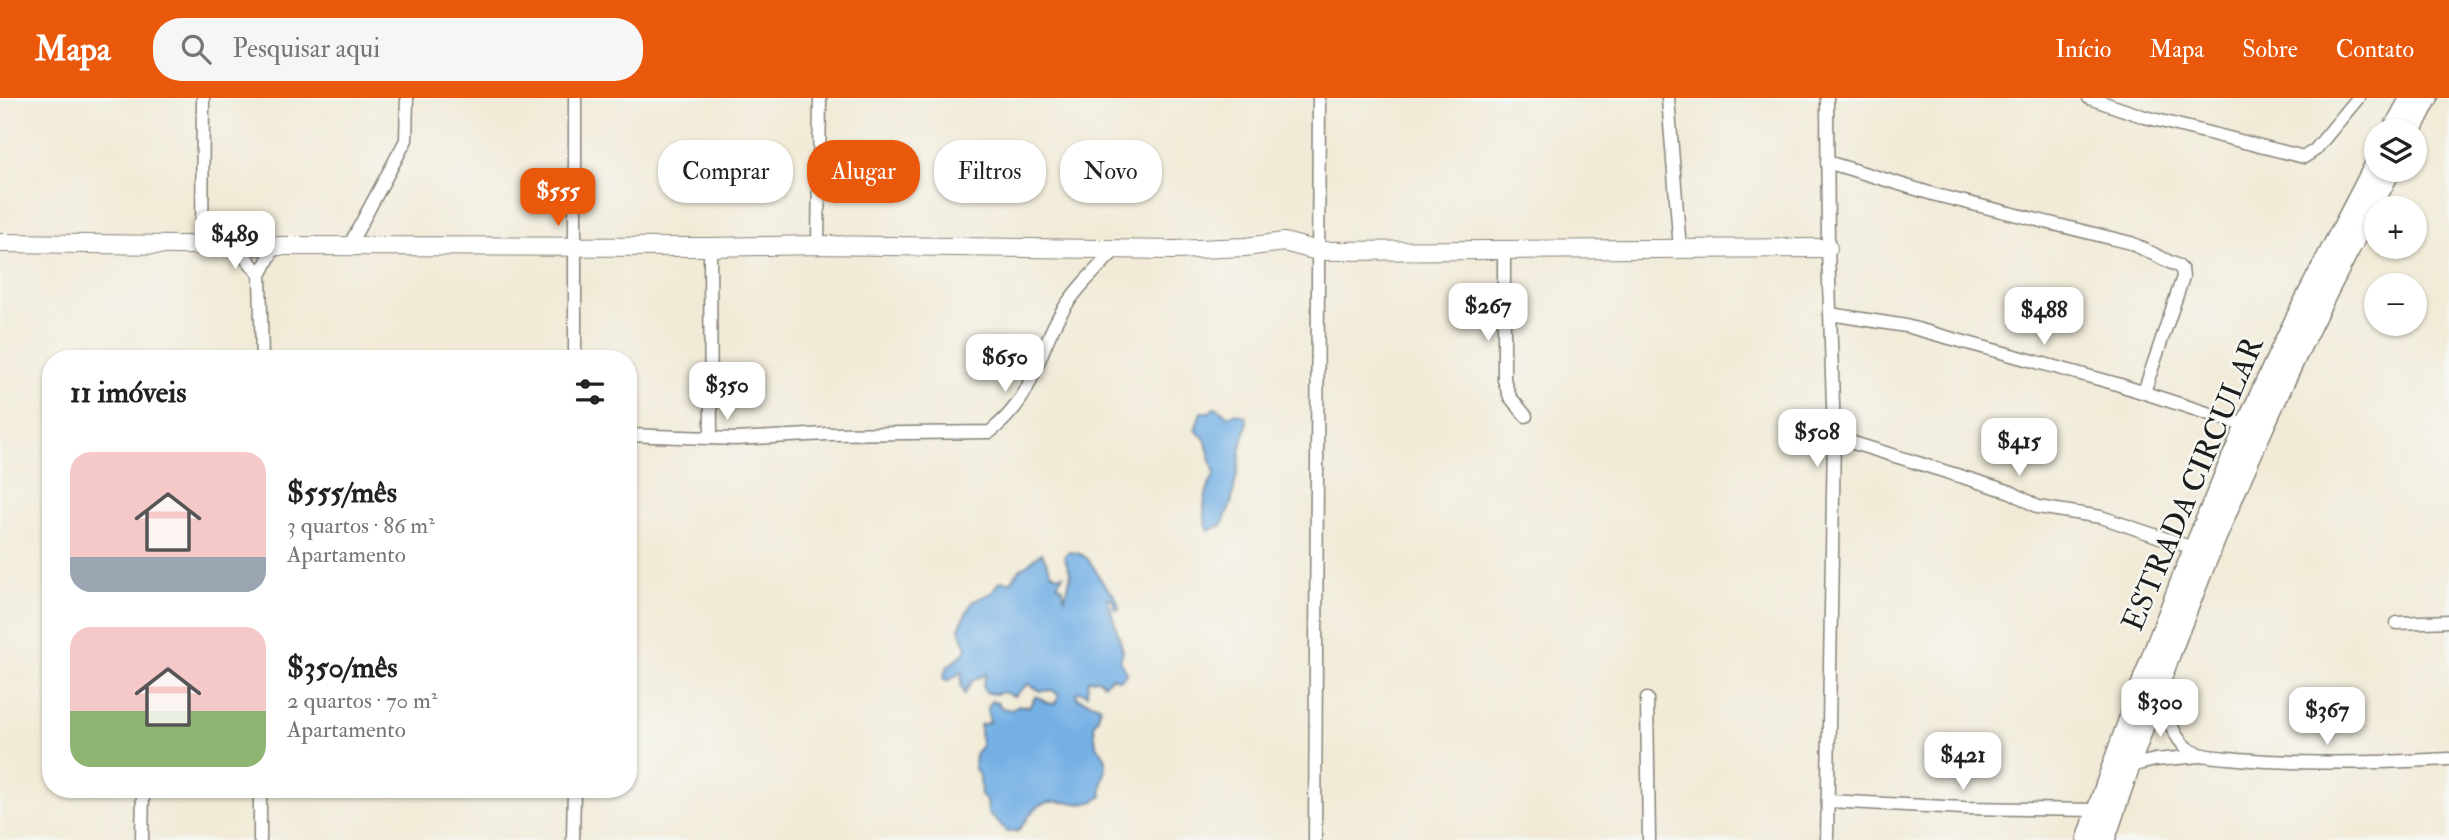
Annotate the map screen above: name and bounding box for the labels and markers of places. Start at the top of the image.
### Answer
pin: $555 [517,169,599,228]
pin: $489 [194,212,276,271]
pin: $267 [1447,284,1529,343]
pin: $488 [2003,288,2085,347]
pin: $650 [964,334,1046,394]
pin: $350 [686,362,768,422]
pin: $508 [1776,410,1858,469]
pin: $415 [1978,418,2060,478]
pin: $300 [2119,680,2201,739]
pin: $367 [2286,688,2368,747]
pin: $421 [1922,732,2004,792]

